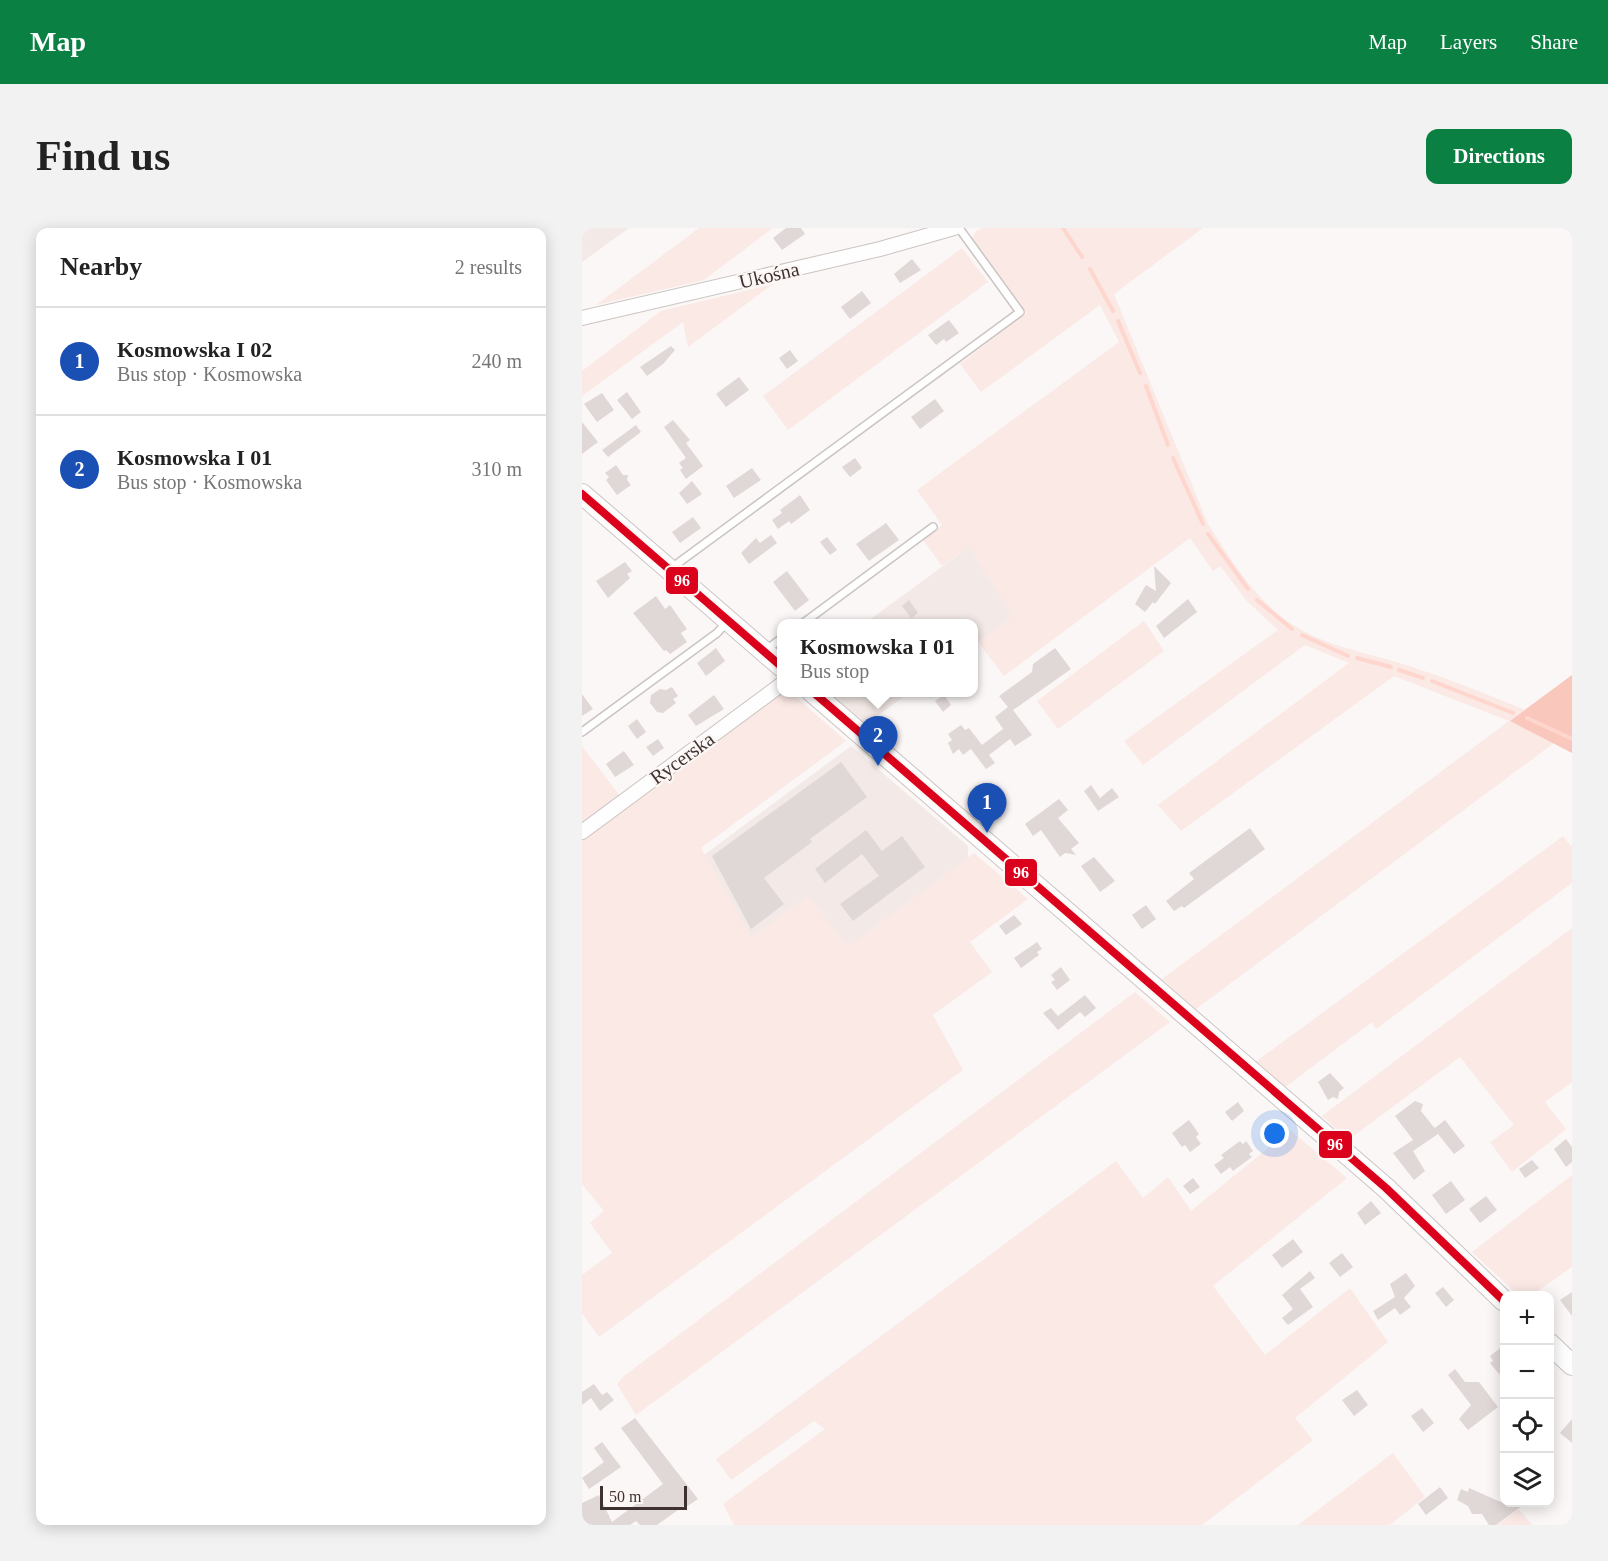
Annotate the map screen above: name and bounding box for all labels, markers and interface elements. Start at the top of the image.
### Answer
text: Map [30,26,86,57]
text: Map [1369,30,1407,54]
text: Layers [1440,30,1497,54]
text: Share [1530,30,1578,54]
button: Directions [1426,129,1572,184]
text: Find us [36,133,170,179]
text: Nearby [60,252,142,281]
text: 2 results [455,256,522,278]
street label: Ukośna [737,257,801,293]
text: Kosmowska I 02 [117,337,272,362]
text: 1 [75,350,85,372]
text: 240 m [471,350,522,372]
text: Bus stop · Kosmowska [117,363,302,385]
text: Kosmowska I 01 [117,445,272,470]
text: 2 [75,458,85,480]
text: 310 m [471,458,522,480]
text: Bus stop · Kosmowska [117,471,302,493]
line badge: 96 [665,566,699,595]
text: 96 [674,572,690,589]
popup [777,619,978,697]
text: Kosmowska I 01 [800,634,955,659]
text: Bus stop [800,660,869,682]
pin: 2 [858,716,898,766]
street label: Rycerska [646,727,719,789]
pin: 1 [968,784,1006,833]
line badge: 96 [1004,858,1038,887]
text: 96 [1013,864,1029,881]
your location [1260,1119,1289,1148]
line badge: 96 [1318,1130,1353,1159]
text: 96 [1327,1136,1343,1153]
map controls [1500,1291,1554,1507]
button: + [1500,1291,1554,1345]
button: − [1500,1345,1554,1399]
button: locate [1500,1399,1554,1453]
button: layers [1500,1453,1554,1507]
scale bar [600,1483,687,1510]
text: 50 m [609,1488,641,1505]

